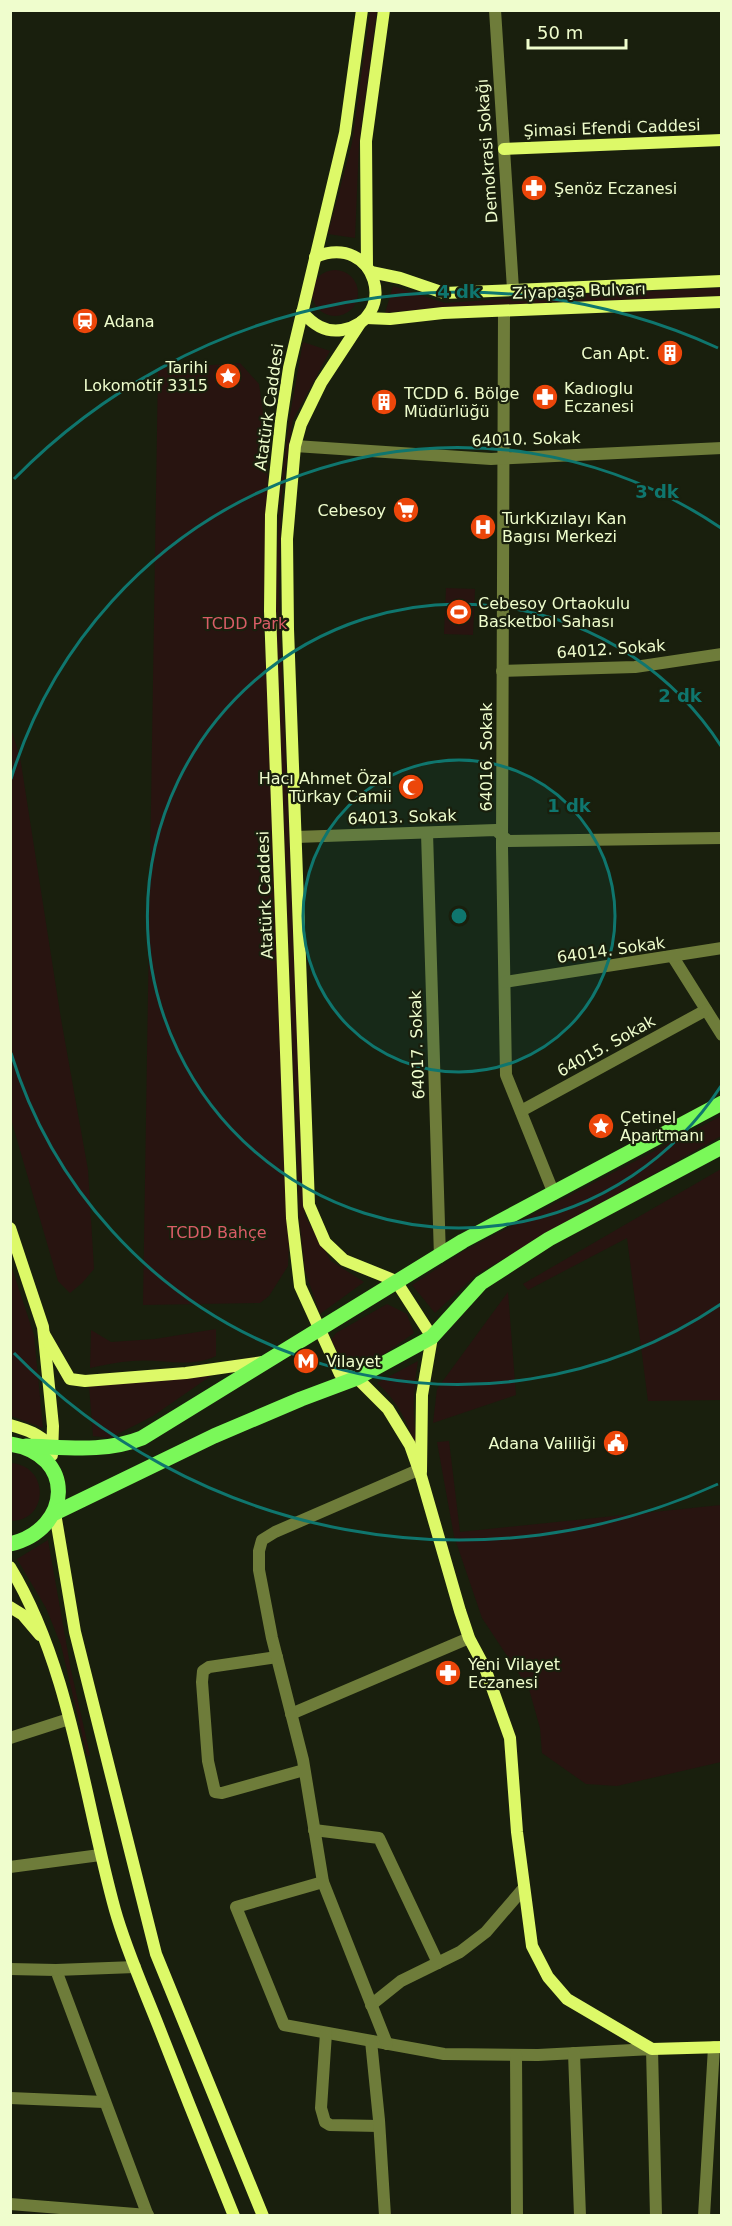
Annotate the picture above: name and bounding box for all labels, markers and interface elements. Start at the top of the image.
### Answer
scale bar [528,12,626,50]
text: 50 m [537,22,583,43]
street label: Demokrasi Sokağı [472,78,502,224]
street label: Şimasi Efendi Caddesi [523,115,701,141]
pharmacy icon: Şenöz Eczanesi [519,173,549,203]
place label: Şenöz Eczanesi [554,179,677,198]
street label: Ziyapaşa Bulvarı [512,279,646,303]
text: 4 dk [437,281,482,302]
station icon: Adana [70,306,100,336]
place label: Adana [104,312,155,331]
building icon: Can Apt. [655,338,685,368]
street label: Atatürk Caddesi [251,342,287,472]
place label: Can Apt. [581,344,650,363]
place label: Tarihi Lokomotif 3315 [84,358,208,395]
place icon: Tarihi Lokomotif 3315 [213,361,243,391]
place label: Kadıoglu Eczanesi [564,379,634,416]
pharmacy icon: Kadıoglu Eczanesi [530,382,560,412]
place label: TCDD 6. Bölge Müdürlüğü [403,384,519,421]
building icon: TCDD 6. Bölge Müdürlüğü [369,387,399,417]
street label: 64010. Sokak [471,428,582,450]
text: 3 dk [635,481,680,502]
supermarket icon: Cebesoy [391,495,421,525]
place label: Cebesoy [317,501,386,520]
place label: TurkKızılayı Kan Bagısı Merkezi [501,509,627,546]
hospital icon: TurkKızılayı Kan Bagısı Merkezi [468,512,498,542]
place label: Cebesoy Ortaokulu Basketbol Sahası [478,594,630,631]
sports icon: Cebesoy Ortaokulu Basketbol Sahası [444,597,474,627]
park label: TCDD Park [202,614,288,633]
street label: 64012. Sokak [556,636,667,662]
text: 2 dk [658,685,703,706]
street label: 64016. Sokak [477,702,496,812]
place label: Hacı Ahmet Özal Türkay Camii [259,769,392,806]
mosque icon: Hacı Ahmet Özal Türkay Camii [396,772,426,802]
text: 1 dk [547,795,592,816]
street label: 64013. Sokak [347,806,458,828]
street label: Atatürk Caddesi [253,831,277,959]
centre of rings [449,906,469,926]
street label: 64014. Sokak [556,933,667,967]
street label: 64017. Sokak [406,989,428,1100]
street label: 64015. Sokak [554,1011,659,1081]
place label: Çetinel Apartmanı [620,1108,704,1145]
place icon: Çetinel Apartmanı [586,1111,616,1141]
park label: TCDD Bahçe [166,1223,267,1242]
metro station icon: Vilayet [291,1346,321,1376]
place label: Vilayet [326,1352,381,1371]
public building icon: Adana Valiliği [601,1428,631,1458]
place label: Adana Valiliği [488,1434,596,1453]
place label: Yeni Vilayet Eczanesi [467,1655,560,1692]
pharmacy icon: Yeni Vilayet Eczanesi [433,1658,463,1688]

